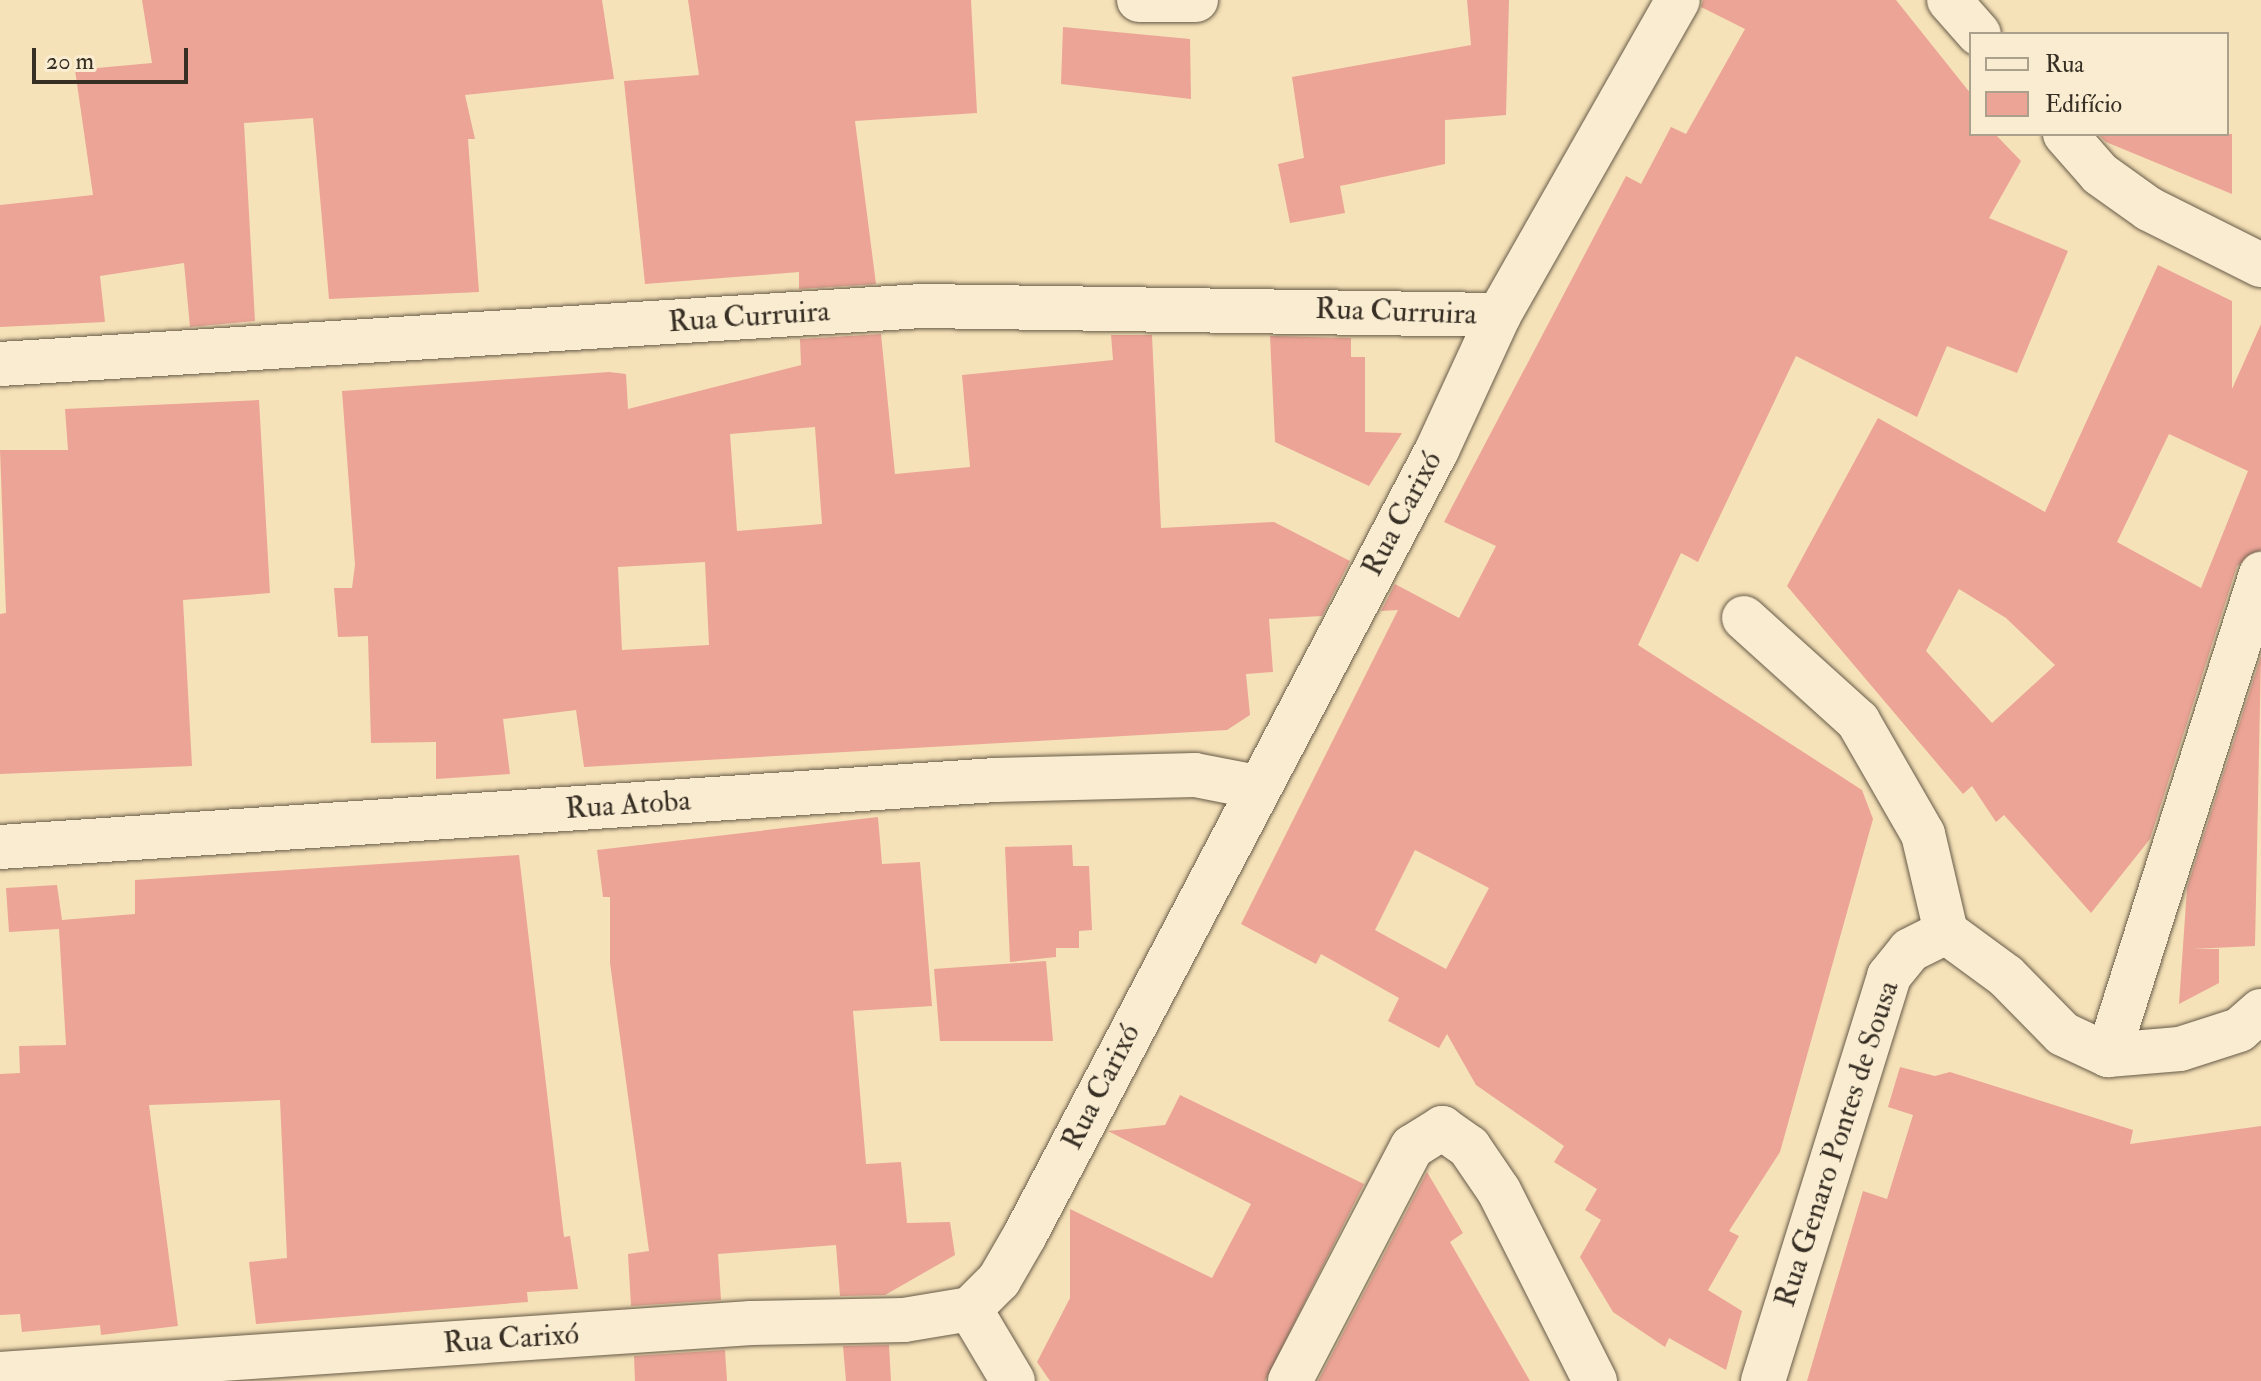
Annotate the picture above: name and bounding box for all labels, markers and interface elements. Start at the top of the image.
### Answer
scale bar [36,32,192,82]
legend [1969,32,2229,136]
text: 20 m [46,46,94,77]
text: Rua [2045,49,2084,80]
text: Edifício [2045,89,2122,120]
street label: Rua Curruira [1314,291,1478,333]
street label: Rua Curruira [667,293,831,341]
street label: Rua Carixó [1354,445,1450,583]
street label: Rua Atoba [564,783,692,827]
street label: Rua Genaro Pontes de Sousa [1767,976,1907,1312]
street label: Rua Carixó [1054,1018,1148,1156]
street label: Rua Carixó [442,1316,580,1362]

